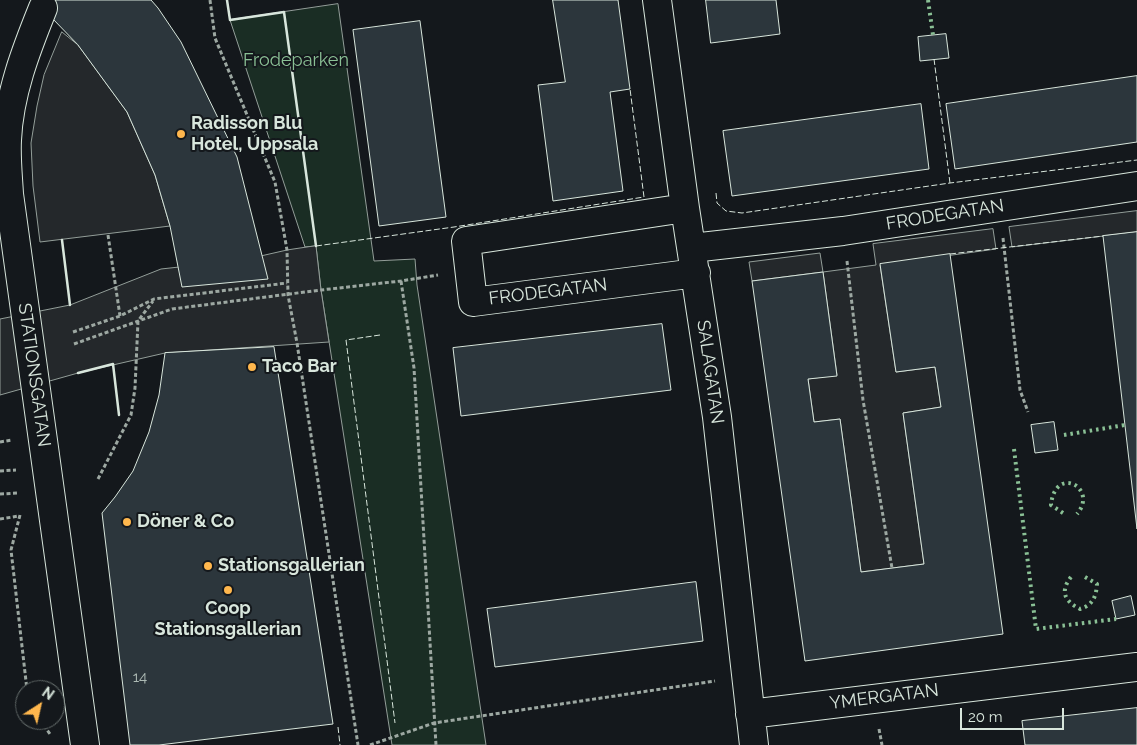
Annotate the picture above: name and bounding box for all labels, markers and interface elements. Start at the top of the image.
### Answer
park label: Frodeparken [243,50,349,72]
place label: Radisson Blu Hotel, Uppsala [191,113,318,156]
marker: Radisson Blu Hotel, Uppsala [175,128,187,140]
street label: FRODEGATAN [884,195,1006,235]
street label: FRODEGATAN [488,274,608,310]
street label: STATIONSGATAN [13,302,55,448]
street label: SALAGATAN [692,319,728,425]
place label: Taco Bar [262,356,337,378]
marker: Taco Bar [246,361,258,373]
place label: Döner & Co [137,511,234,533]
marker: Döner & Co [121,516,133,528]
place label: Stationsgallerian [218,555,365,577]
marker: Stationsgallerian [202,560,214,572]
marker: Coop Stationsgallerian [222,584,234,596]
place label: Coop Stationsgallerian [155,598,301,640]
house number: 14 [133,668,147,686]
north arrow [15,680,65,730]
street label: YMERGATAN [828,680,940,714]
text: N [39,684,57,703]
scale bar [962,698,1066,730]
text: 20 m [968,708,1003,726]

